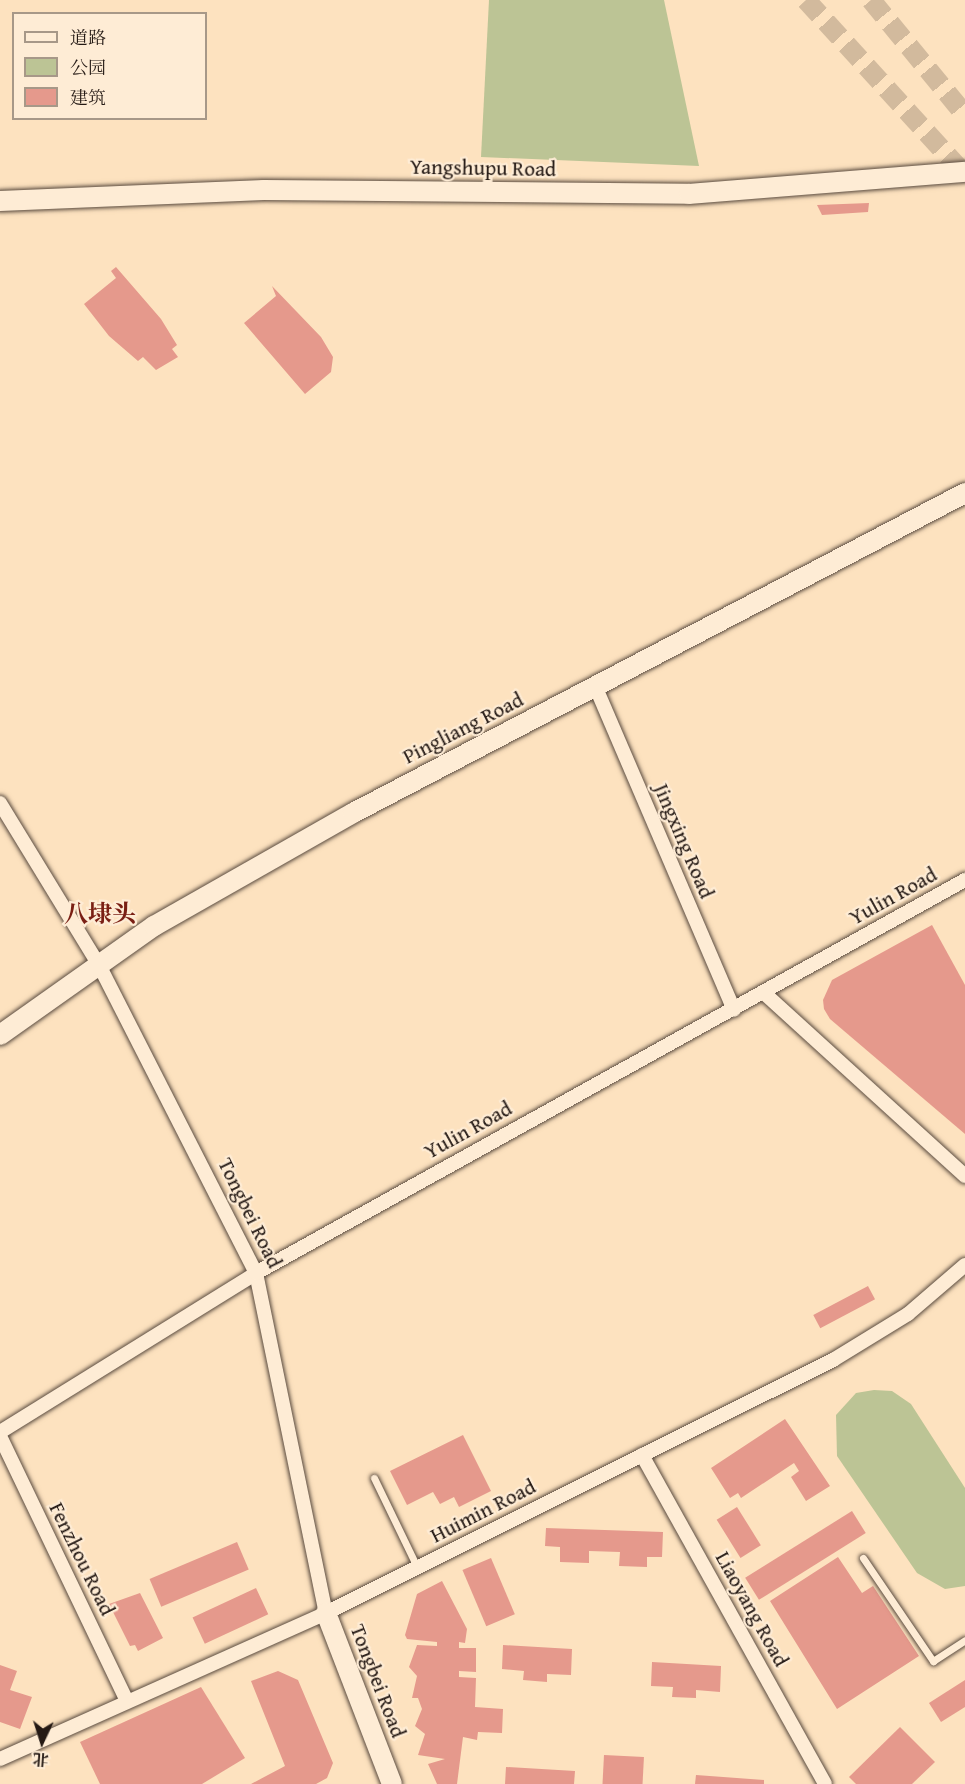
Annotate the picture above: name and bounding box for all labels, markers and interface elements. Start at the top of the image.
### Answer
legend [12,12,207,120]
text: 道路 [70,24,106,51]
text: 公园 [70,54,106,81]
text: 建筑 [70,84,106,111]
street label: Yangshupu Road [410,154,556,182]
street label: Pingliang Road [398,687,528,769]
street label: Jingxing Road [649,780,719,902]
street label: Yulin Road [845,862,941,930]
district label: 八埭头 [64,900,136,928]
street label: Yulin Road [420,1096,516,1164]
street label: Tongbei Road [213,1154,287,1272]
street label: Huimin Road [426,1474,540,1548]
street label: Fenzhou Road [44,1498,120,1620]
street label: Liaoyang Road [710,1547,794,1671]
street label: Tongbei Road [345,1621,411,1741]
north arrow [12,1712,72,1772]
text: 北 [32,1747,50,1772]

